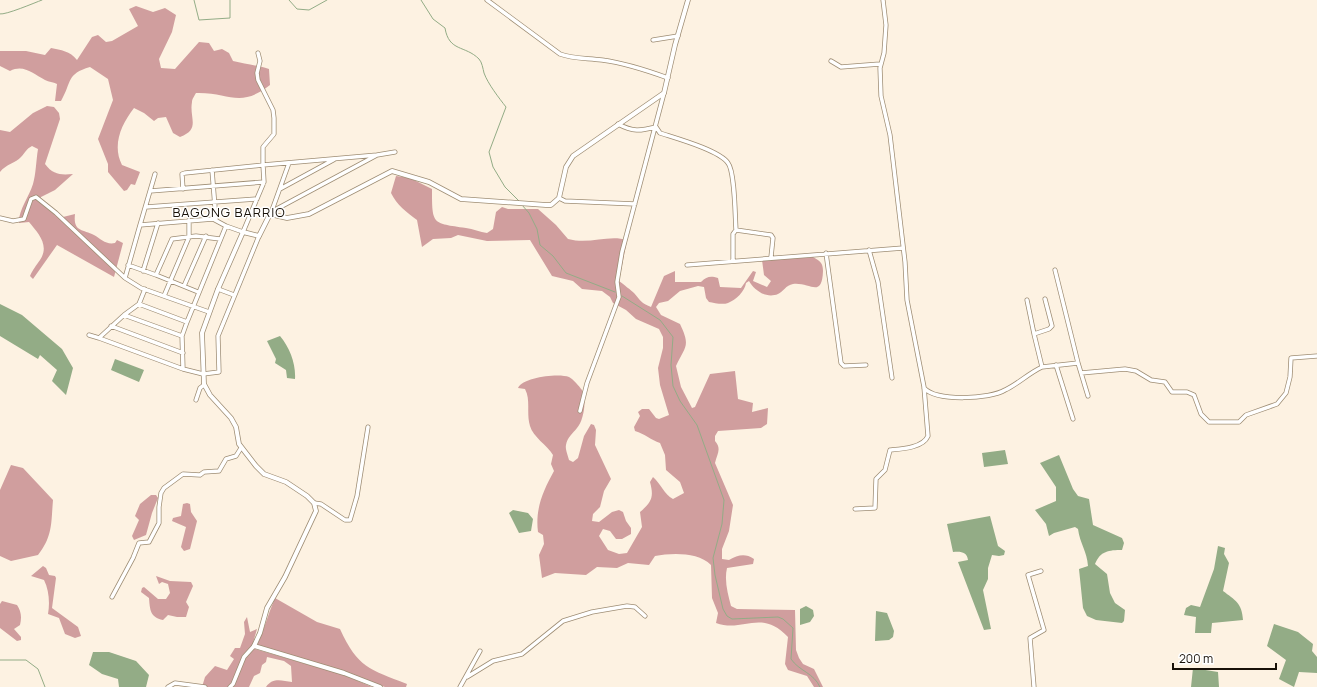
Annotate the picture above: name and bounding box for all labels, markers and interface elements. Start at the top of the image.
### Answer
district label: BAGONG BARRIO [172,203,286,221]
scale bar [1173,645,1276,671]
text: 200 m [1179,650,1213,667]

